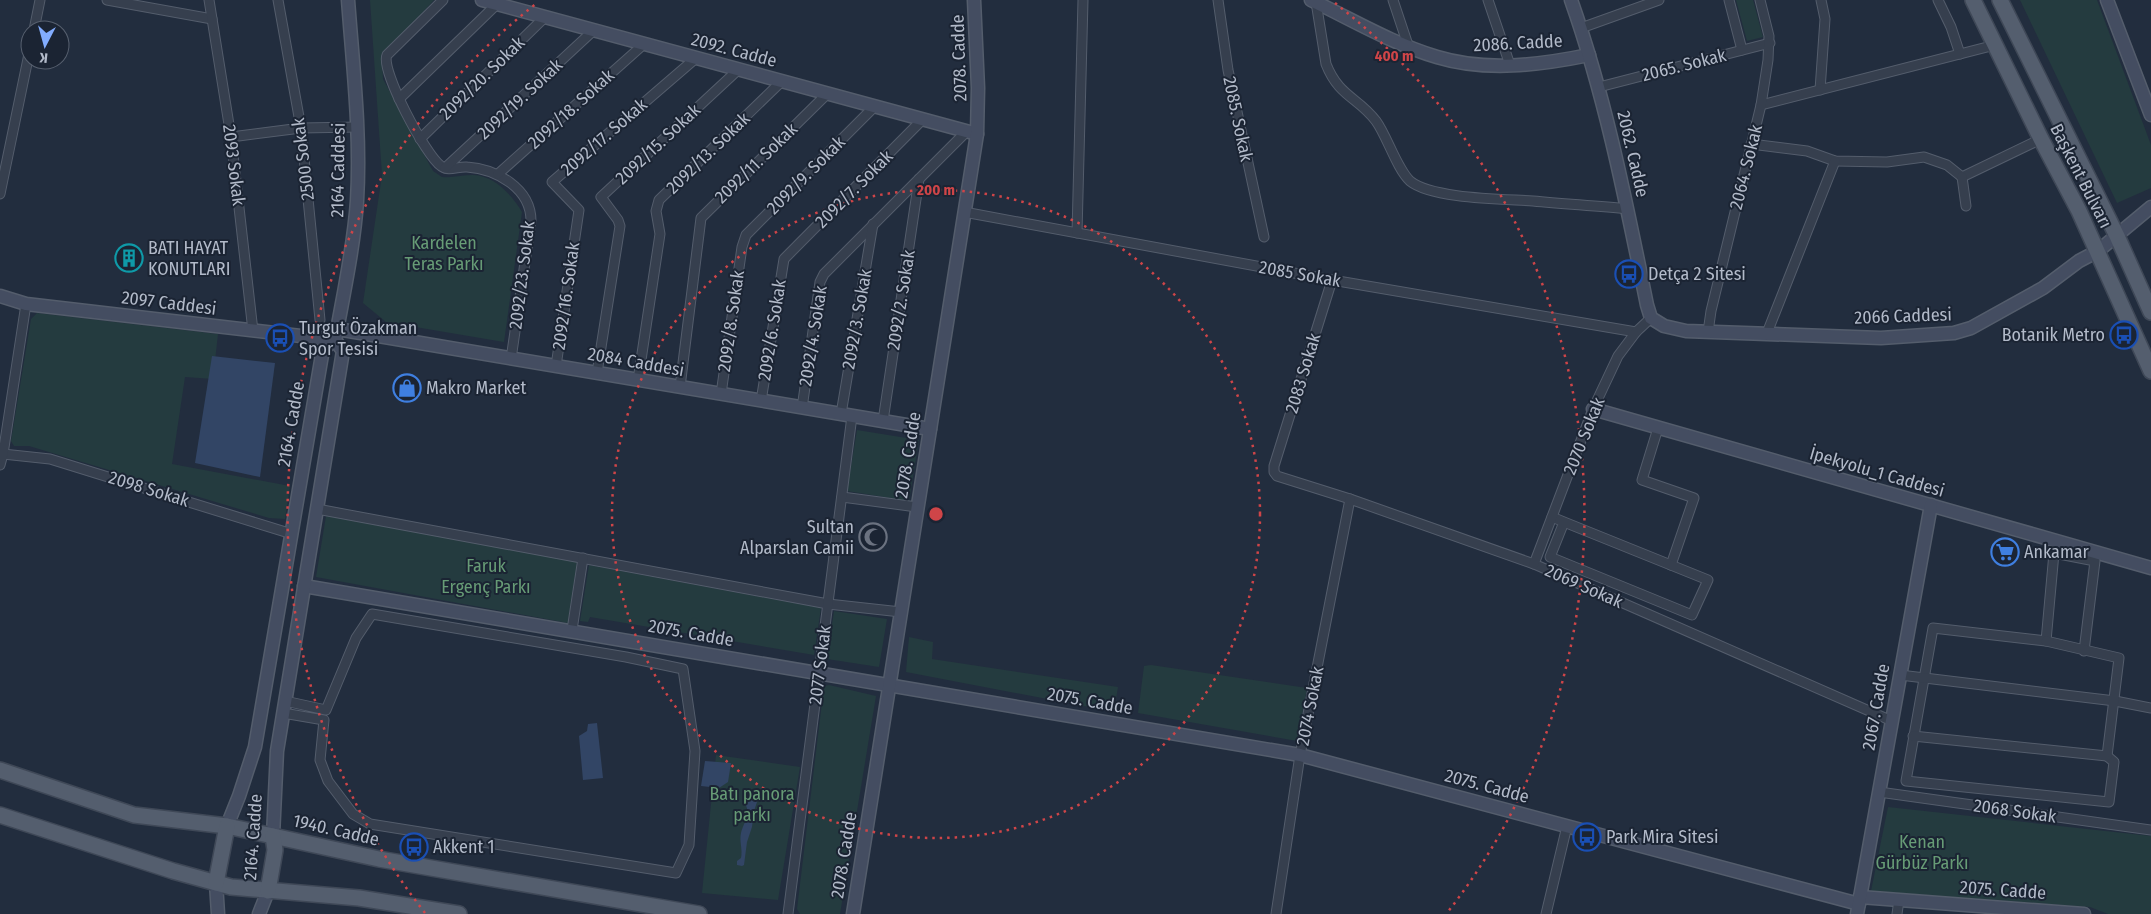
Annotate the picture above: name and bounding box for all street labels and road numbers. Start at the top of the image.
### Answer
street label: 2078. Cadde [946,14,972,102]
street label: 2092. Cadde [689,28,779,72]
street label: 2086. Cadde [1473,30,1563,56]
street label: 2092/20. Sokak [435,31,530,124]
street label: 2065. Sokak [1640,44,1729,86]
street label: 2092/19. Sokak [473,54,568,144]
street label: 2092/18. Sokak [523,64,619,154]
street label: 2085. Sokak [1218,74,1258,164]
street label: 2092/17. Sokak [556,93,652,180]
street label: 2092/15. Sokak [611,99,705,189]
street label: 2092/13. Sokak [662,107,755,198]
street label: 2062. Cadde [1612,109,1654,199]
street label: 2500 Sokak [287,116,319,201]
street label: 2092/11. Sokak [710,118,802,208]
street label: Başkent Bulvarı [2045,120,2117,232]
street label: 2164 Caddesi [326,122,350,218]
street label: 2064. Sokak [1725,122,1767,212]
street label: 2093 Sokak [218,123,250,207]
street label: 2092/9. Sokak [762,131,850,219]
street label: 2092/7. Sokak [810,145,898,233]
street label: 2092/23. Sokak [504,219,540,330]
street label: 2092/16. Sokak [548,240,585,351]
street label: 2092/2. Sokak [882,248,920,352]
street label: 2085 Sokak [1257,256,1343,292]
street label: 2092/3. Sokak [837,267,877,371]
street label: 2092/8. Sokak [713,268,749,373]
street label: 2092/6. Sokak [753,277,791,382]
street label: 2092/4. Sokak [794,284,832,388]
street label: 2097 Caddesi [120,286,218,320]
street label: 2066 Caddesi [1854,303,1952,329]
street label: 2083 Sokak [1280,330,1326,416]
street label: 2084 Caddesi [586,343,686,381]
street label: 2164. Cadde [273,380,309,468]
street label: 2070 Sokak [1559,394,1610,478]
street label: 2078. Cadde [890,410,926,500]
street label: İpekyolu_1 Caddesi [1807,442,1947,502]
street label: 2098 Sokak [106,466,192,512]
street label: 2069 Sokak [1542,559,1627,613]
street label: 2075. Cadde [647,615,736,651]
street label: 2077 Sokak [804,624,836,706]
street label: 2067. Cadde [1858,662,1894,752]
street label: 2074 Sokak [1292,664,1329,748]
street label: 2075. Cadde [1046,683,1135,719]
street label: 2075. Cadde [1442,764,1532,808]
street label: 2164. Cadde [239,793,267,881]
street label: 2068 Sokak [1972,794,2058,828]
street label: 1940. Cadde [291,809,381,851]
street label: 2078. Cadde [826,810,862,900]
street label: 2075. Cadde [1959,876,2047,904]

